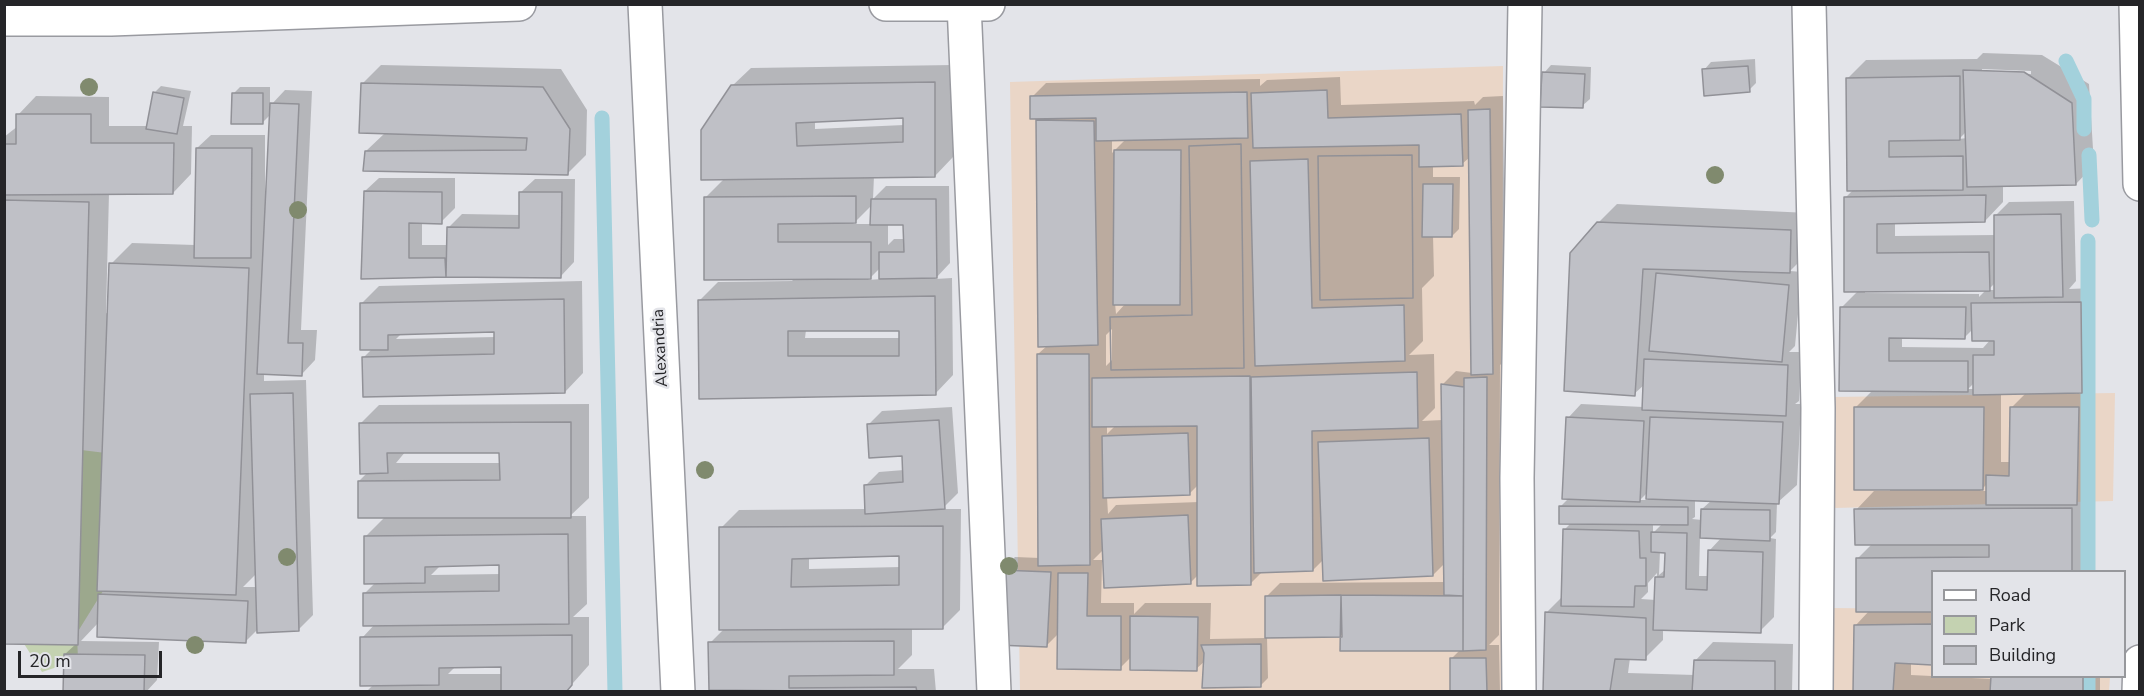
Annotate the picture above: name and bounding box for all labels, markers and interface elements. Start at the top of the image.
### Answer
street label: Alexandria [649,309,673,387]
legend [1931,570,2126,678]
text: Road [1989,583,2031,607]
text: Park [1989,613,2025,637]
scale bar [21,639,165,677]
text: Building [1989,643,2056,667]
text: 20 m [29,649,71,673]

